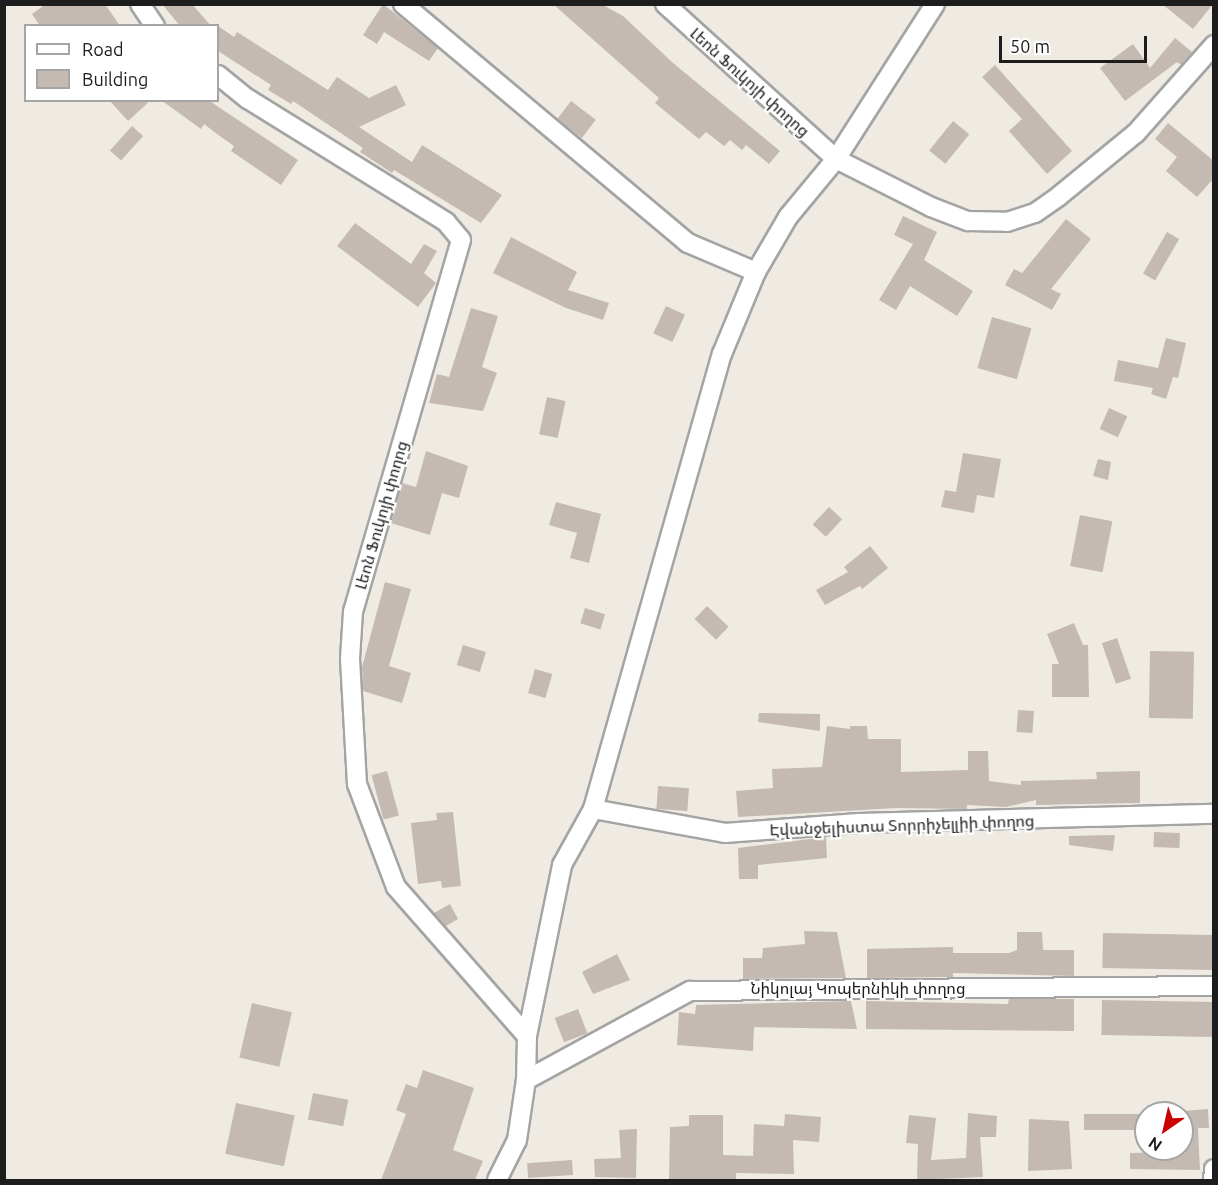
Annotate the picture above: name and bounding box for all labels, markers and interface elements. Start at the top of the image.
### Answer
street label: Լեոն Ֆուկոյի փողոց [686,23,814,141]
legend [24,24,219,102]
scale bar [1002,24,1150,62]
text: 50 m [1010,36,1050,56]
text: Road [82,39,124,59]
text: Building [82,69,148,89]
street label: Լեոն Ֆուկոյի փողոց [351,438,411,592]
street label: Էվանջելիստա Տորրիչելլիի փողոց [769,811,1035,839]
street label: Նիկոլայ Կոպերնիկի փողոց [751,978,965,998]
north arrow [1134,1101,1194,1161]
text: N [1145,1133,1165,1155]

